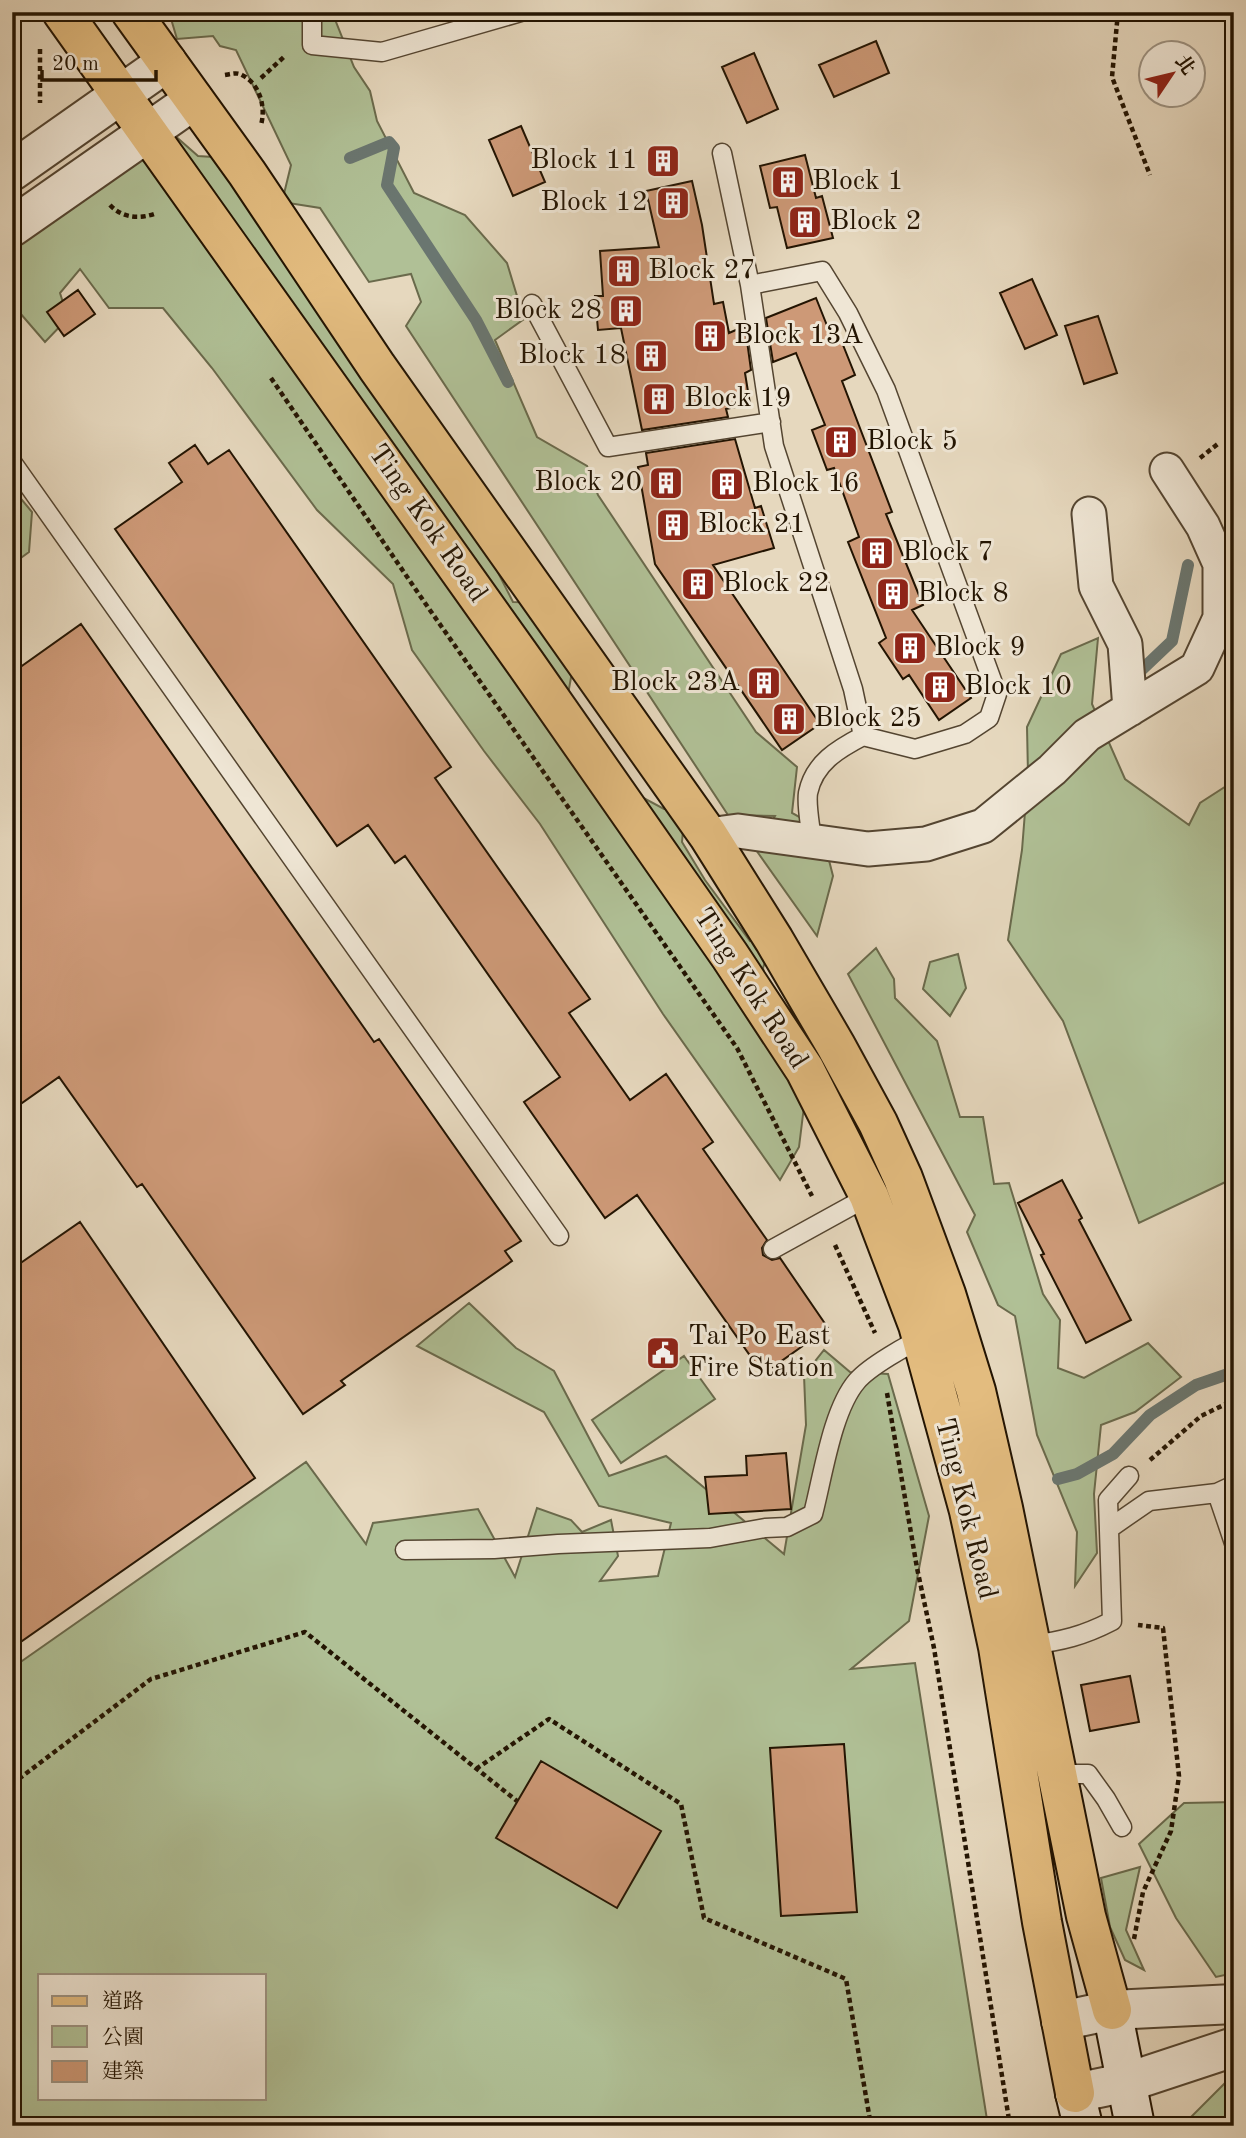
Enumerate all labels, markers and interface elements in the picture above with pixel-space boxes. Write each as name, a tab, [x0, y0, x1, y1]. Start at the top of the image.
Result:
scale bar	[42, 38, 156, 82]
north arrow	[1138, 38, 1208, 108]
text: 北	[1171, 51, 1199, 79]
text: 20 m	[52, 54, 99, 75]
building icon: Block 11	[644, 142, 682, 180]
place label: Block 11	[530, 147, 638, 175]
building icon: Block 1	[769, 163, 807, 201]
place label: Block 1	[812, 168, 904, 196]
building icon: Block 12	[654, 184, 692, 222]
place label: Block 12	[540, 189, 648, 217]
building icon: Block 2	[786, 203, 824, 241]
place label: Block 2	[830, 208, 922, 236]
building icon: Block 27	[605, 252, 643, 290]
place label: Block 27	[648, 257, 756, 285]
building icon: Block 28	[607, 292, 645, 330]
place label: Block 28	[494, 297, 602, 325]
building icon: Block 13A	[691, 317, 729, 355]
place label: Block 13A	[734, 322, 863, 350]
building icon: Block 18	[632, 337, 670, 375]
place label: Block 18	[518, 342, 626, 370]
building icon: Block 19	[640, 380, 678, 418]
place label: Block 19	[684, 385, 792, 413]
building icon: Block 5	[822, 423, 860, 461]
place label: Block 5	[866, 428, 958, 456]
street label: Ting Kok Road	[362, 440, 492, 608]
building icon: Block 20	[647, 464, 685, 502]
building icon: Block 16	[708, 465, 746, 503]
place label: Block 20	[534, 469, 642, 497]
place label: Block 16	[752, 470, 860, 498]
building icon: Block 21	[654, 506, 692, 544]
place label: Block 21	[698, 511, 806, 539]
building icon: Block 7	[858, 534, 896, 572]
place label: Block 7	[902, 539, 994, 567]
building icon: Block 22	[679, 565, 717, 603]
place label: Block 22	[722, 570, 830, 598]
building icon: Block 8	[874, 575, 912, 613]
place label: Block 8	[917, 580, 1009, 608]
building icon: Block 9	[891, 629, 929, 667]
place label: Block 9	[934, 634, 1026, 662]
building icon: Block 23A	[745, 664, 783, 702]
building icon: Block 10	[921, 668, 959, 706]
place label: Block 23A	[611, 669, 740, 697]
place label: Block 10	[964, 673, 1072, 701]
building icon: Block 25	[770, 700, 808, 738]
place label: Block 25	[814, 705, 922, 733]
street label: Ting Kok Road	[688, 904, 812, 1074]
place label: Tai Po East Fire Station	[688, 1323, 834, 1383]
public building icon: Tai Po East Fire Station	[644, 1334, 682, 1372]
street label: Ting Kok Road	[929, 1416, 1001, 1602]
legend	[38, 1974, 266, 2100]
text: 道路	[102, 1990, 144, 2013]
text: 公園	[102, 2025, 144, 2049]
text: 建築	[102, 2060, 144, 2083]

